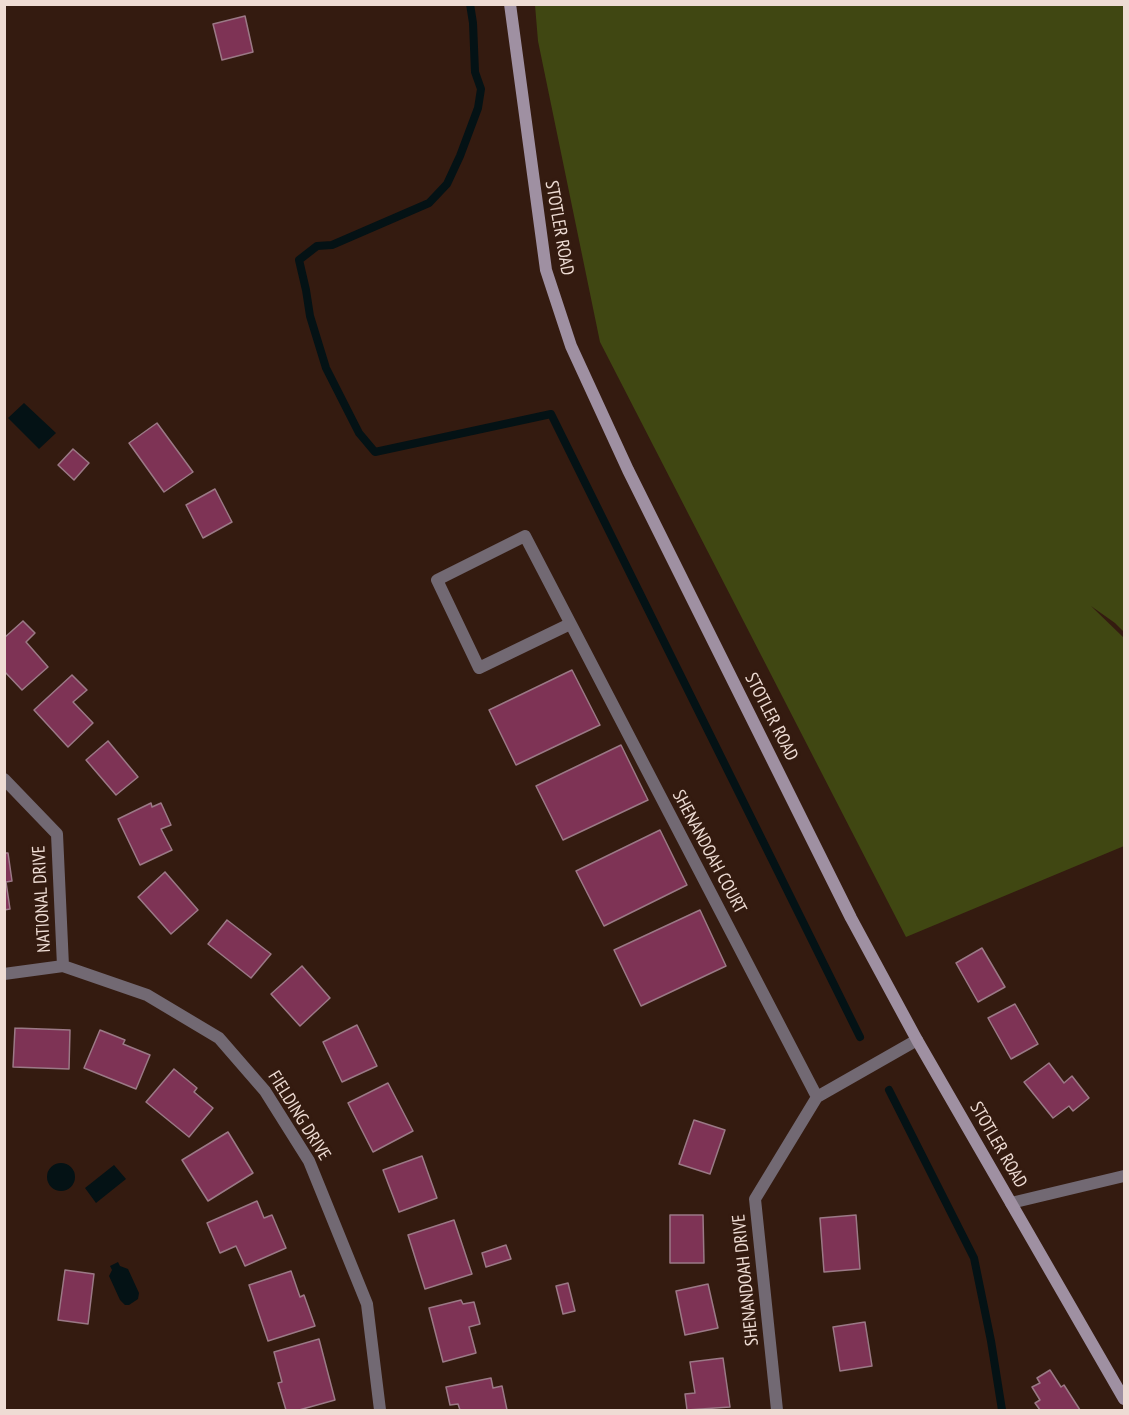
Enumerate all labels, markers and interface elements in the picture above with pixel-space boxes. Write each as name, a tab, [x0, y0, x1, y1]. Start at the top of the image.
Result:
street label: STOTLER ROAD	[540, 179, 578, 277]
street label: STOTLER ROAD	[740, 670, 802, 764]
street label: SHENANDOAH COURT	[667, 787, 751, 917]
street label: NATIONAL DRIVE	[28, 845, 56, 953]
street label: FIELDING DRIVE	[263, 1067, 335, 1165]
street label: STOTLER ROAD	[965, 1098, 1031, 1192]
street label: SHENANDOAH DRIVE	[728, 1213, 764, 1347]

